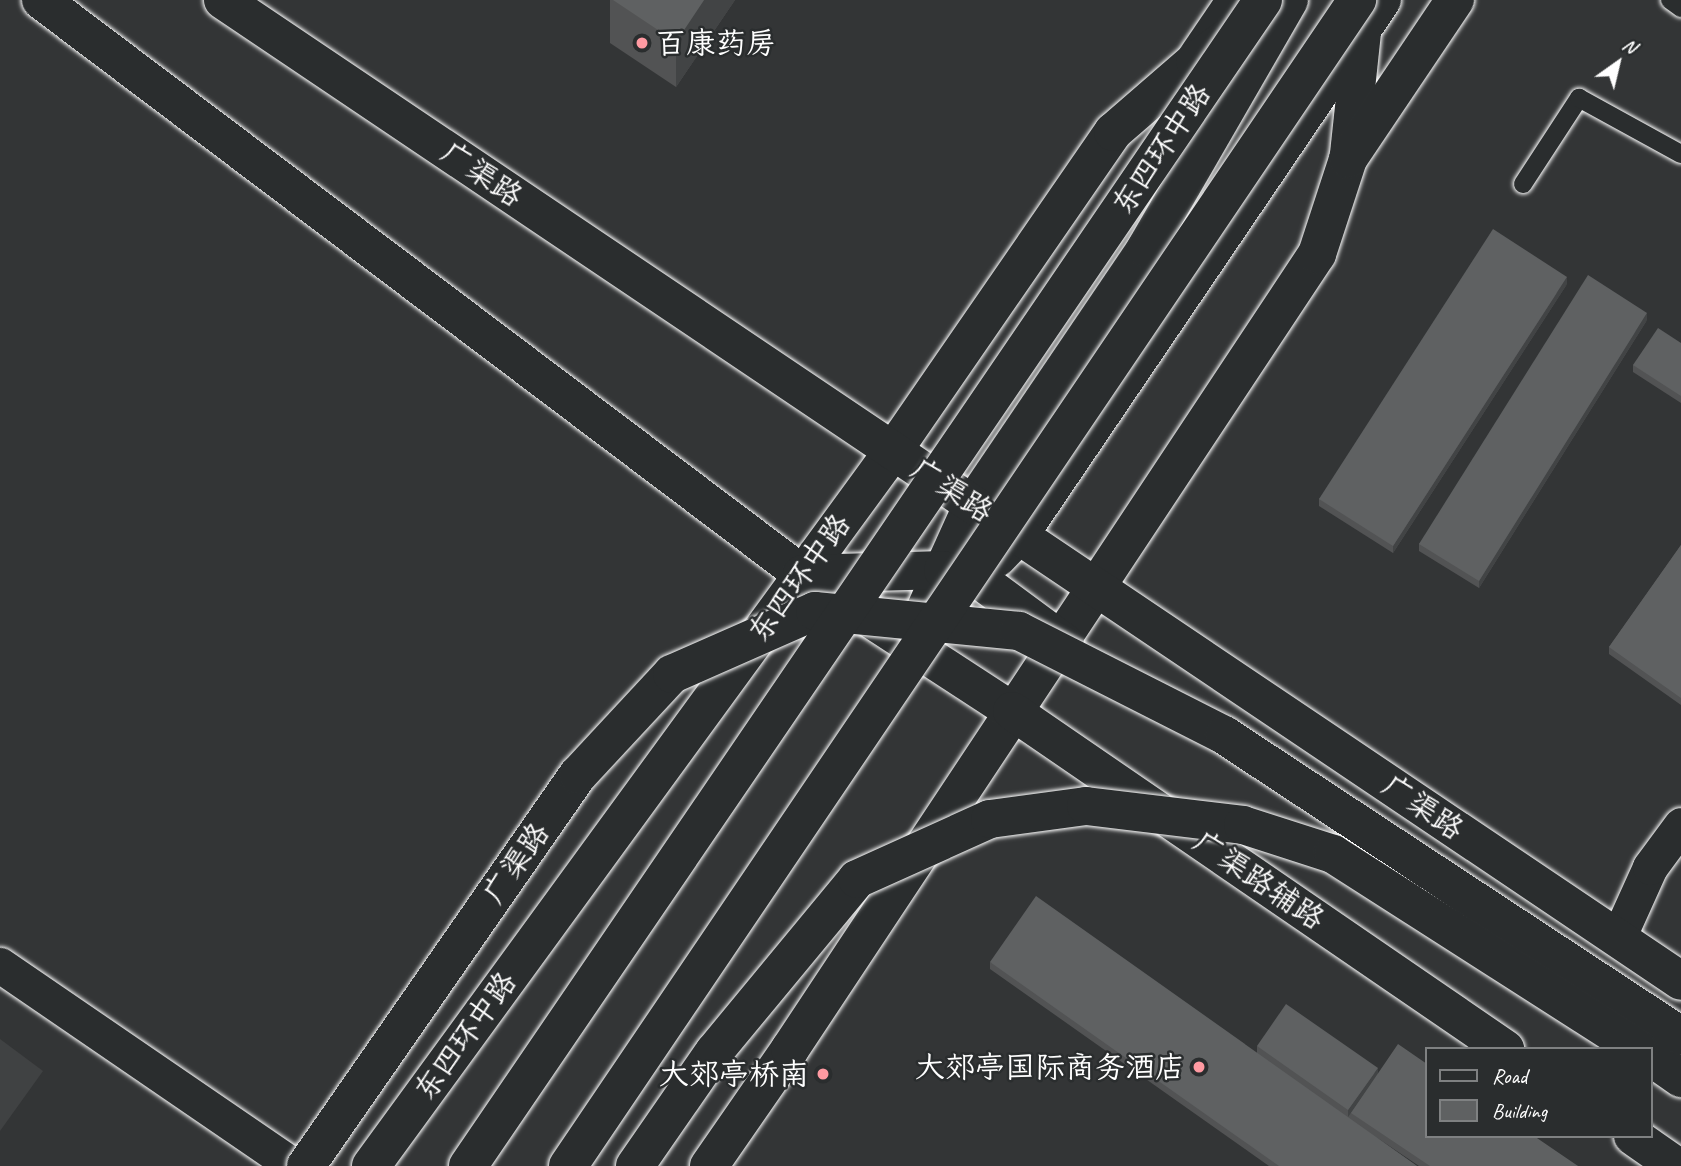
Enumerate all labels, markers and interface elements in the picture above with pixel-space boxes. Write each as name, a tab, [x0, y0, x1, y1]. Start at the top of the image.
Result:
place label: 百康药房	[656, 25, 776, 61]
north arrow	[1583, 28, 1653, 98]
text: N	[1618, 32, 1641, 59]
marker: 百康药房	[634, 35, 650, 51]
street label: 东四环中路	[1104, 77, 1218, 221]
street label: 广渠路	[435, 134, 529, 214]
street label: 广渠路	[904, 450, 1000, 530]
street label: 东四环中路	[740, 507, 858, 649]
street label: 广渠路	[1376, 767, 1470, 847]
street label: 广渠路	[475, 816, 557, 910]
street label: 广渠路辅路	[1187, 823, 1331, 937]
street label: 东四环中路	[406, 965, 524, 1107]
legend	[1426, 1047, 1653, 1138]
place label: 大郊亭国际商务酒店	[915, 1049, 1185, 1085]
place label: 大郊亭桥南	[659, 1056, 809, 1092]
marker: 大郊亭国际商务酒店	[1191, 1059, 1207, 1075]
text: Road	[1492, 1063, 1527, 1089]
marker: 大郊亭桥南	[815, 1066, 831, 1082]
text: Building	[1492, 1098, 1547, 1124]

